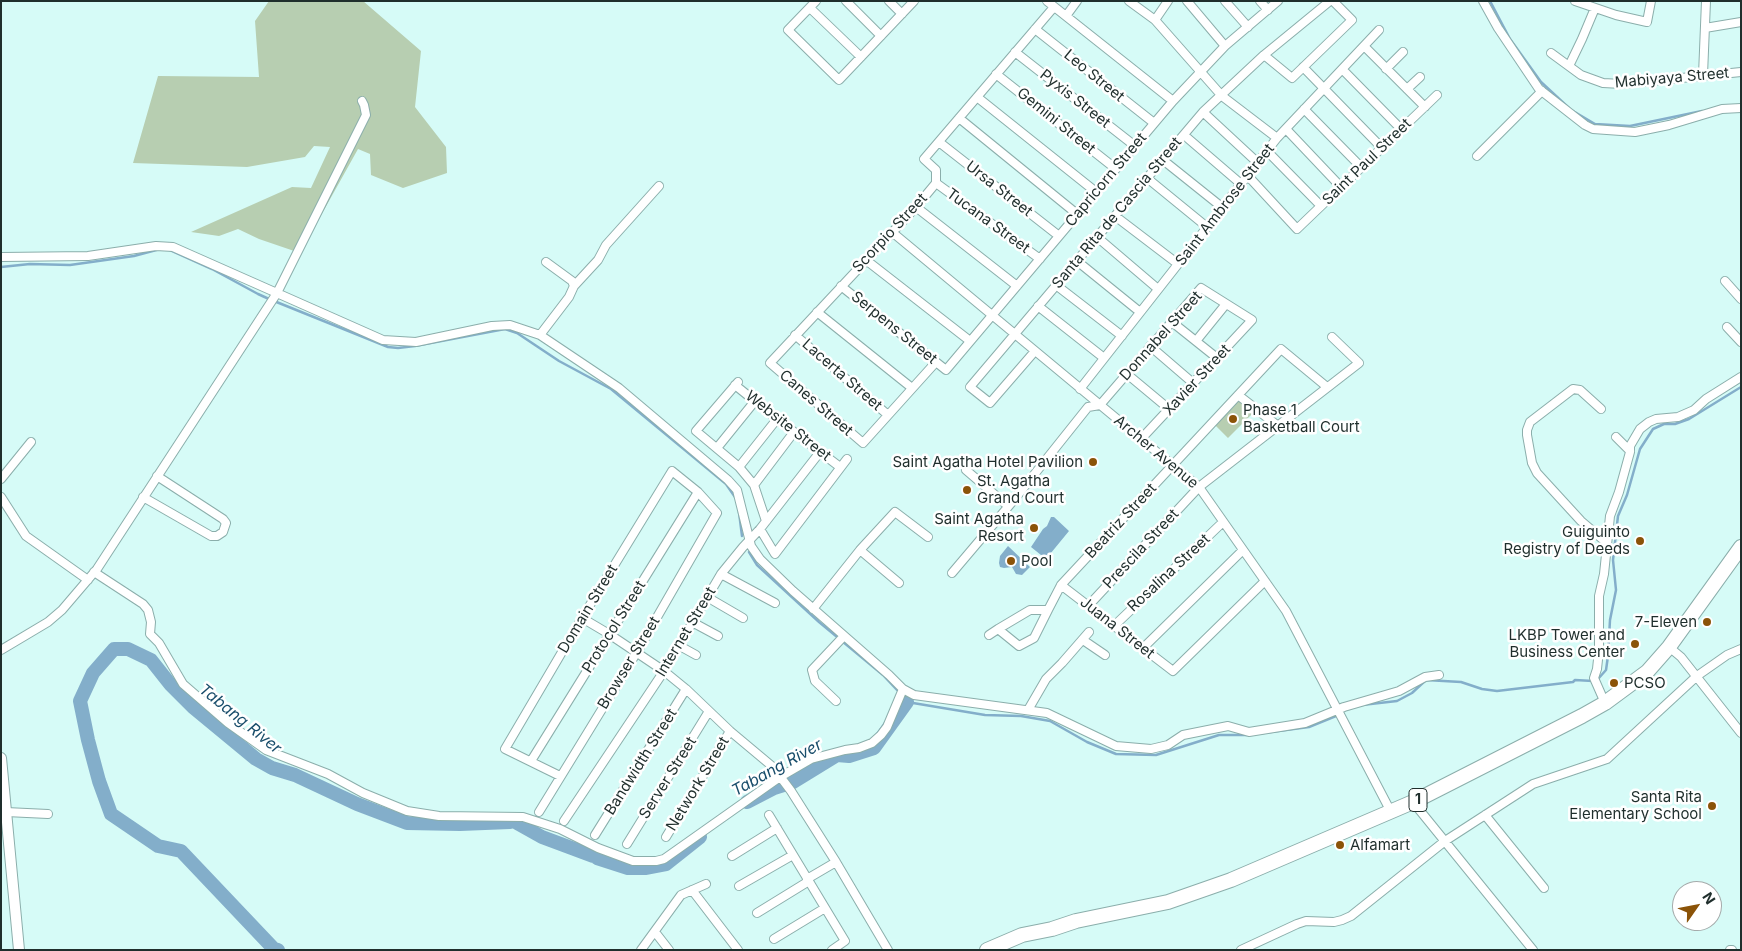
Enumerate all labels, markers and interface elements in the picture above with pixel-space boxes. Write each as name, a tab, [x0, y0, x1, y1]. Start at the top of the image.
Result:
street label: Leo Street	[1060, 46, 1128, 106]
street label: Mabiyaya Street	[1614, 64, 1730, 92]
street label: Pyxis Street	[1036, 66, 1114, 132]
street label: Gemini Street	[1013, 84, 1099, 158]
street label: Saint Paul Street	[1319, 115, 1415, 209]
street label: Capricorn Street	[1062, 129, 1150, 231]
street label: Santa Rita de Cascia Street	[1048, 134, 1186, 292]
street label: Saint Ambrose Street	[1172, 140, 1278, 270]
street label: Ursa Street	[962, 157, 1036, 221]
street label: Tucana Street	[943, 185, 1033, 257]
street label: Scorpio Street	[849, 190, 931, 276]
street label: Serpens Street	[847, 288, 941, 368]
street label: Donnabel Street	[1116, 288, 1206, 384]
street label: Lacerta Street	[798, 335, 886, 415]
street label: Xavier Street	[1160, 341, 1234, 419]
street label: Canes Street	[776, 366, 856, 440]
street label: Website Street	[742, 387, 834, 465]
place label: Phase 1 Basketball Court	[1243, 401, 1360, 436]
street label: Archer Avenue	[1110, 412, 1202, 492]
marker: Phase 1 Basketball Court	[1227, 413, 1239, 425]
place label: Saint Agatha Hotel Pavilion	[892, 453, 1083, 471]
marker: Saint Agatha Hotel Pavilion	[1087, 456, 1099, 468]
place label: St. Agatha Grand Court	[977, 472, 1064, 507]
street label: Beatriz Street	[1082, 480, 1160, 562]
marker: St. Agatha Grand Court	[961, 484, 973, 496]
street label: Prescila Street	[1099, 505, 1183, 593]
place label: Saint Agatha Resort	[934, 510, 1024, 545]
marker: Saint Agatha Resort	[1028, 522, 1040, 534]
place label: Guiguinto Registry of Deeds	[1503, 523, 1630, 558]
street label: Rosalina Street	[1124, 530, 1214, 616]
marker: Guiguinto Registry of Deeds	[1634, 535, 1646, 547]
place label: Pool	[1021, 552, 1052, 570]
marker: Pool	[1005, 555, 1017, 567]
street label: Domain Street	[554, 561, 622, 657]
street label: Protocol Street	[578, 578, 650, 676]
street label: Internet Street	[652, 584, 720, 680]
street label: Juana Street	[1076, 593, 1158, 663]
street label: Browser Street	[594, 613, 664, 713]
place label: 7-Eleven	[1635, 613, 1697, 631]
marker: 7-Eleven	[1701, 616, 1713, 628]
place label: LKBP Tower and Business Center	[1509, 626, 1625, 661]
marker: LKBP Tower and Business Center	[1629, 638, 1641, 650]
place label: PCSO	[1624, 674, 1666, 692]
marker: PCSO	[1608, 677, 1620, 689]
water label: Tabang River	[195, 680, 285, 758]
street label: Bandwidth Street	[601, 706, 681, 818]
street label: Server Street	[636, 734, 700, 822]
street label: Network Street	[663, 734, 733, 834]
water label: Tabang River	[728, 735, 826, 801]
road number: 1	[1409, 788, 1427, 812]
place label: Santa Rita Elementary School	[1569, 788, 1702, 823]
marker: Santa Rita Elementary School	[1706, 800, 1718, 812]
place label: Alfamart	[1350, 836, 1410, 854]
marker: Alfamart	[1334, 839, 1346, 851]
north arrow	[1672, 881, 1722, 931]
text: N	[1699, 889, 1719, 907]

